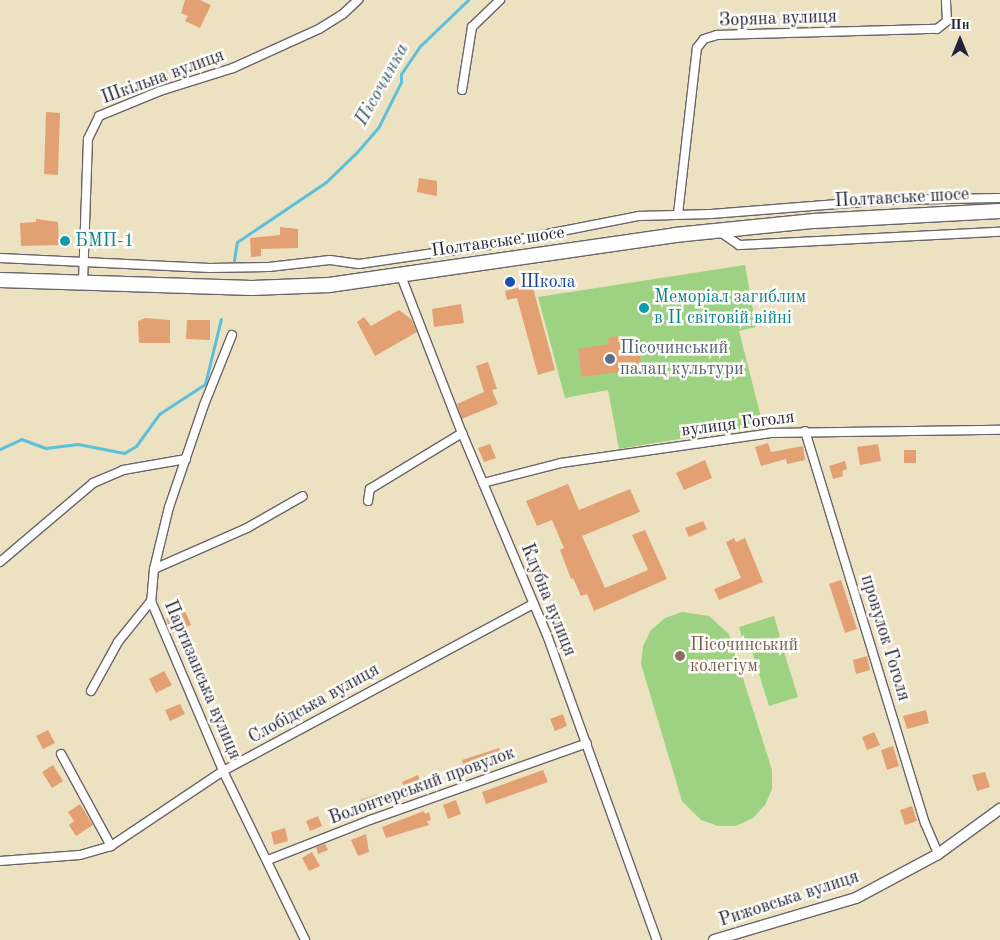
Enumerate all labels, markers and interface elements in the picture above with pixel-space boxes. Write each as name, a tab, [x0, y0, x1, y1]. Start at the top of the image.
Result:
street label: Зоряна вулиця	[719, 6, 837, 32]
north arrow	[935, 15, 985, 65]
text: Пн	[950, 18, 970, 32]
water label: Пісочинка	[351, 40, 415, 130]
street label: Шкільна вулиця	[99, 45, 227, 109]
street label: Полтавське шосе	[834, 184, 970, 212]
street label: Полтавське шосе	[430, 222, 566, 262]
place label: БМП-1	[75, 230, 134, 252]
marker: БМП-1	[59, 235, 71, 247]
place label: Школа	[520, 271, 576, 293]
marker: Школа	[504, 276, 516, 288]
place label: Меморіал загиблим в II світовій війні	[654, 287, 806, 330]
marker: Меморіал загиблим в II світовій війні	[638, 302, 650, 314]
place label: Пісочинський палац культури	[620, 338, 744, 380]
marker: Пісочинський палац культури	[604, 353, 616, 365]
street label: вулиця Гоголя	[680, 406, 796, 442]
street label: Клубна вулиця	[516, 541, 580, 659]
street label: провулок Гоголя	[856, 572, 914, 704]
street label: Партизанська вулиця	[159, 597, 245, 763]
place label: Пісочинський колегіум	[690, 635, 798, 678]
marker: Пісочинський колегіум	[674, 650, 686, 662]
street label: Слобідська вулиця	[245, 659, 383, 749]
street label: Волонтерський провулок	[326, 742, 518, 830]
street label: Рижовська вулиця	[716, 866, 862, 932]

